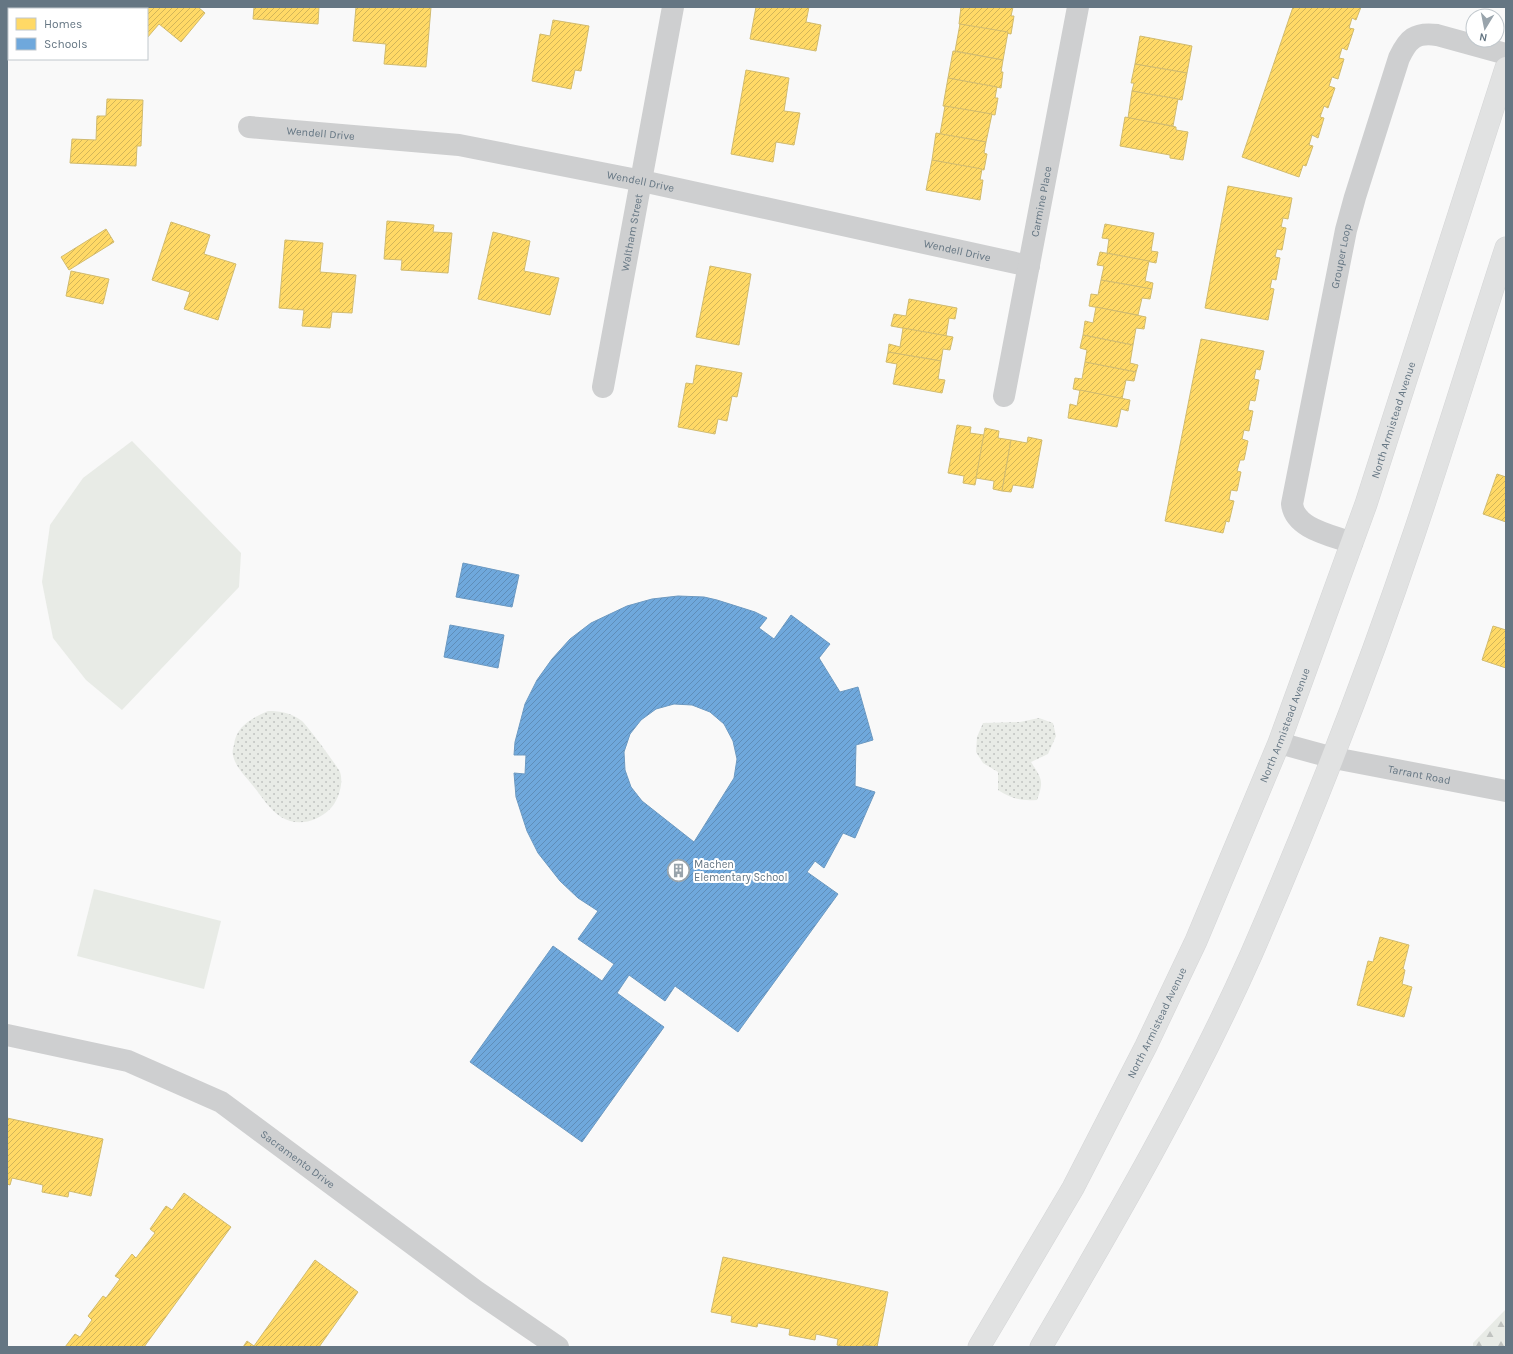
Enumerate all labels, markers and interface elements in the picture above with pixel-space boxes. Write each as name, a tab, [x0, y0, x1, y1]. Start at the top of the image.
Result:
legend	[8, 8, 148, 60]
north arrow	[1465, 8, 1505, 48]
text: Homes	[44, 17, 82, 31]
text: N	[1478, 30, 1488, 44]
text: Schools	[44, 37, 87, 51]
street label: Wendell Drive	[286, 124, 356, 143]
street label: Carmine Place	[1028, 165, 1055, 238]
street label: Wendell Drive	[606, 168, 676, 195]
street label: Waltham Street	[618, 193, 645, 273]
street label: Grouper Loop	[1329, 222, 1354, 290]
street label: Wendell Drive	[922, 237, 992, 264]
street label: North Armistead Avenue	[1369, 360, 1418, 480]
street label: North Armistead Avenue	[1257, 666, 1313, 785]
street label: Tarrant Road	[1387, 763, 1452, 787]
building icon: Machen Elementary School	[666, 857, 692, 883]
place label: Machen Elementary School	[694, 858, 787, 884]
street label: North Armistead Avenue	[1125, 965, 1190, 1081]
street label: Sacramento Drive	[258, 1127, 338, 1191]

